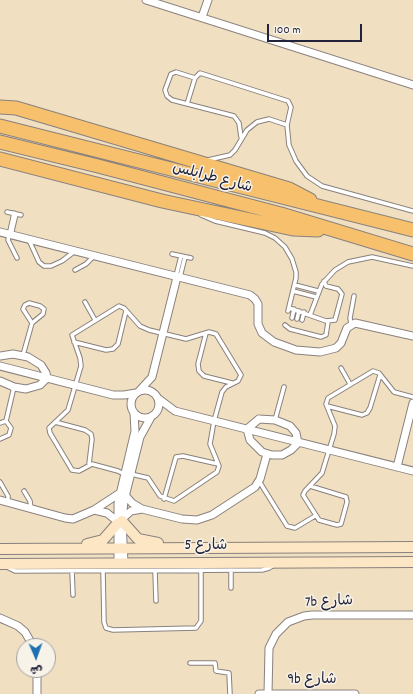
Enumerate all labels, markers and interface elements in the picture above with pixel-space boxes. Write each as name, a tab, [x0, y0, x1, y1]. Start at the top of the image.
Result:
scale bar	[269, 16, 364, 42]
text: 100 m	[274, 22, 301, 39]
street label: شارع طرابلس	[170, 160, 254, 198]
street label: شارع 5	[185, 538, 227, 556]
street label: 7b شارع	[305, 593, 353, 613]
north arrow	[16, 638, 56, 678]
text: ش	[30, 661, 43, 677]
street label: 9b شارع	[287, 672, 337, 690]

